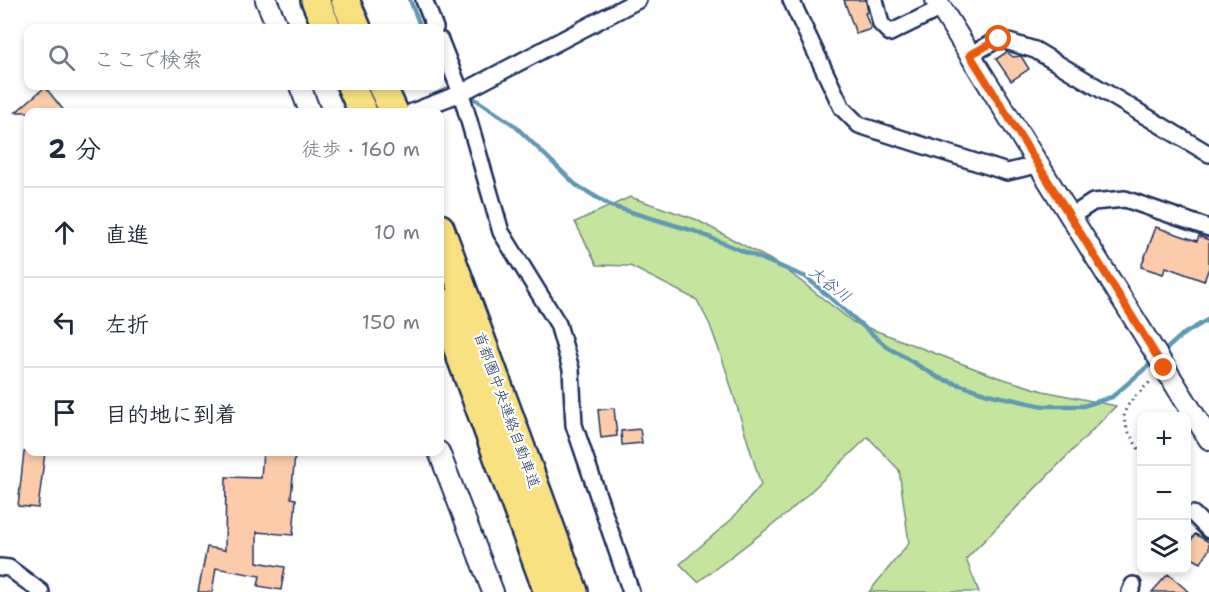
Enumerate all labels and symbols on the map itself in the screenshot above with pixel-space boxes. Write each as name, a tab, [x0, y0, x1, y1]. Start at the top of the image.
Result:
route start	[985, 25, 1011, 51]
water label: 大谷川	[805, 261, 855, 307]
street label: 首都圏中央連絡自動車道	[469, 329, 545, 491]
route end	[1150, 354, 1176, 380]

